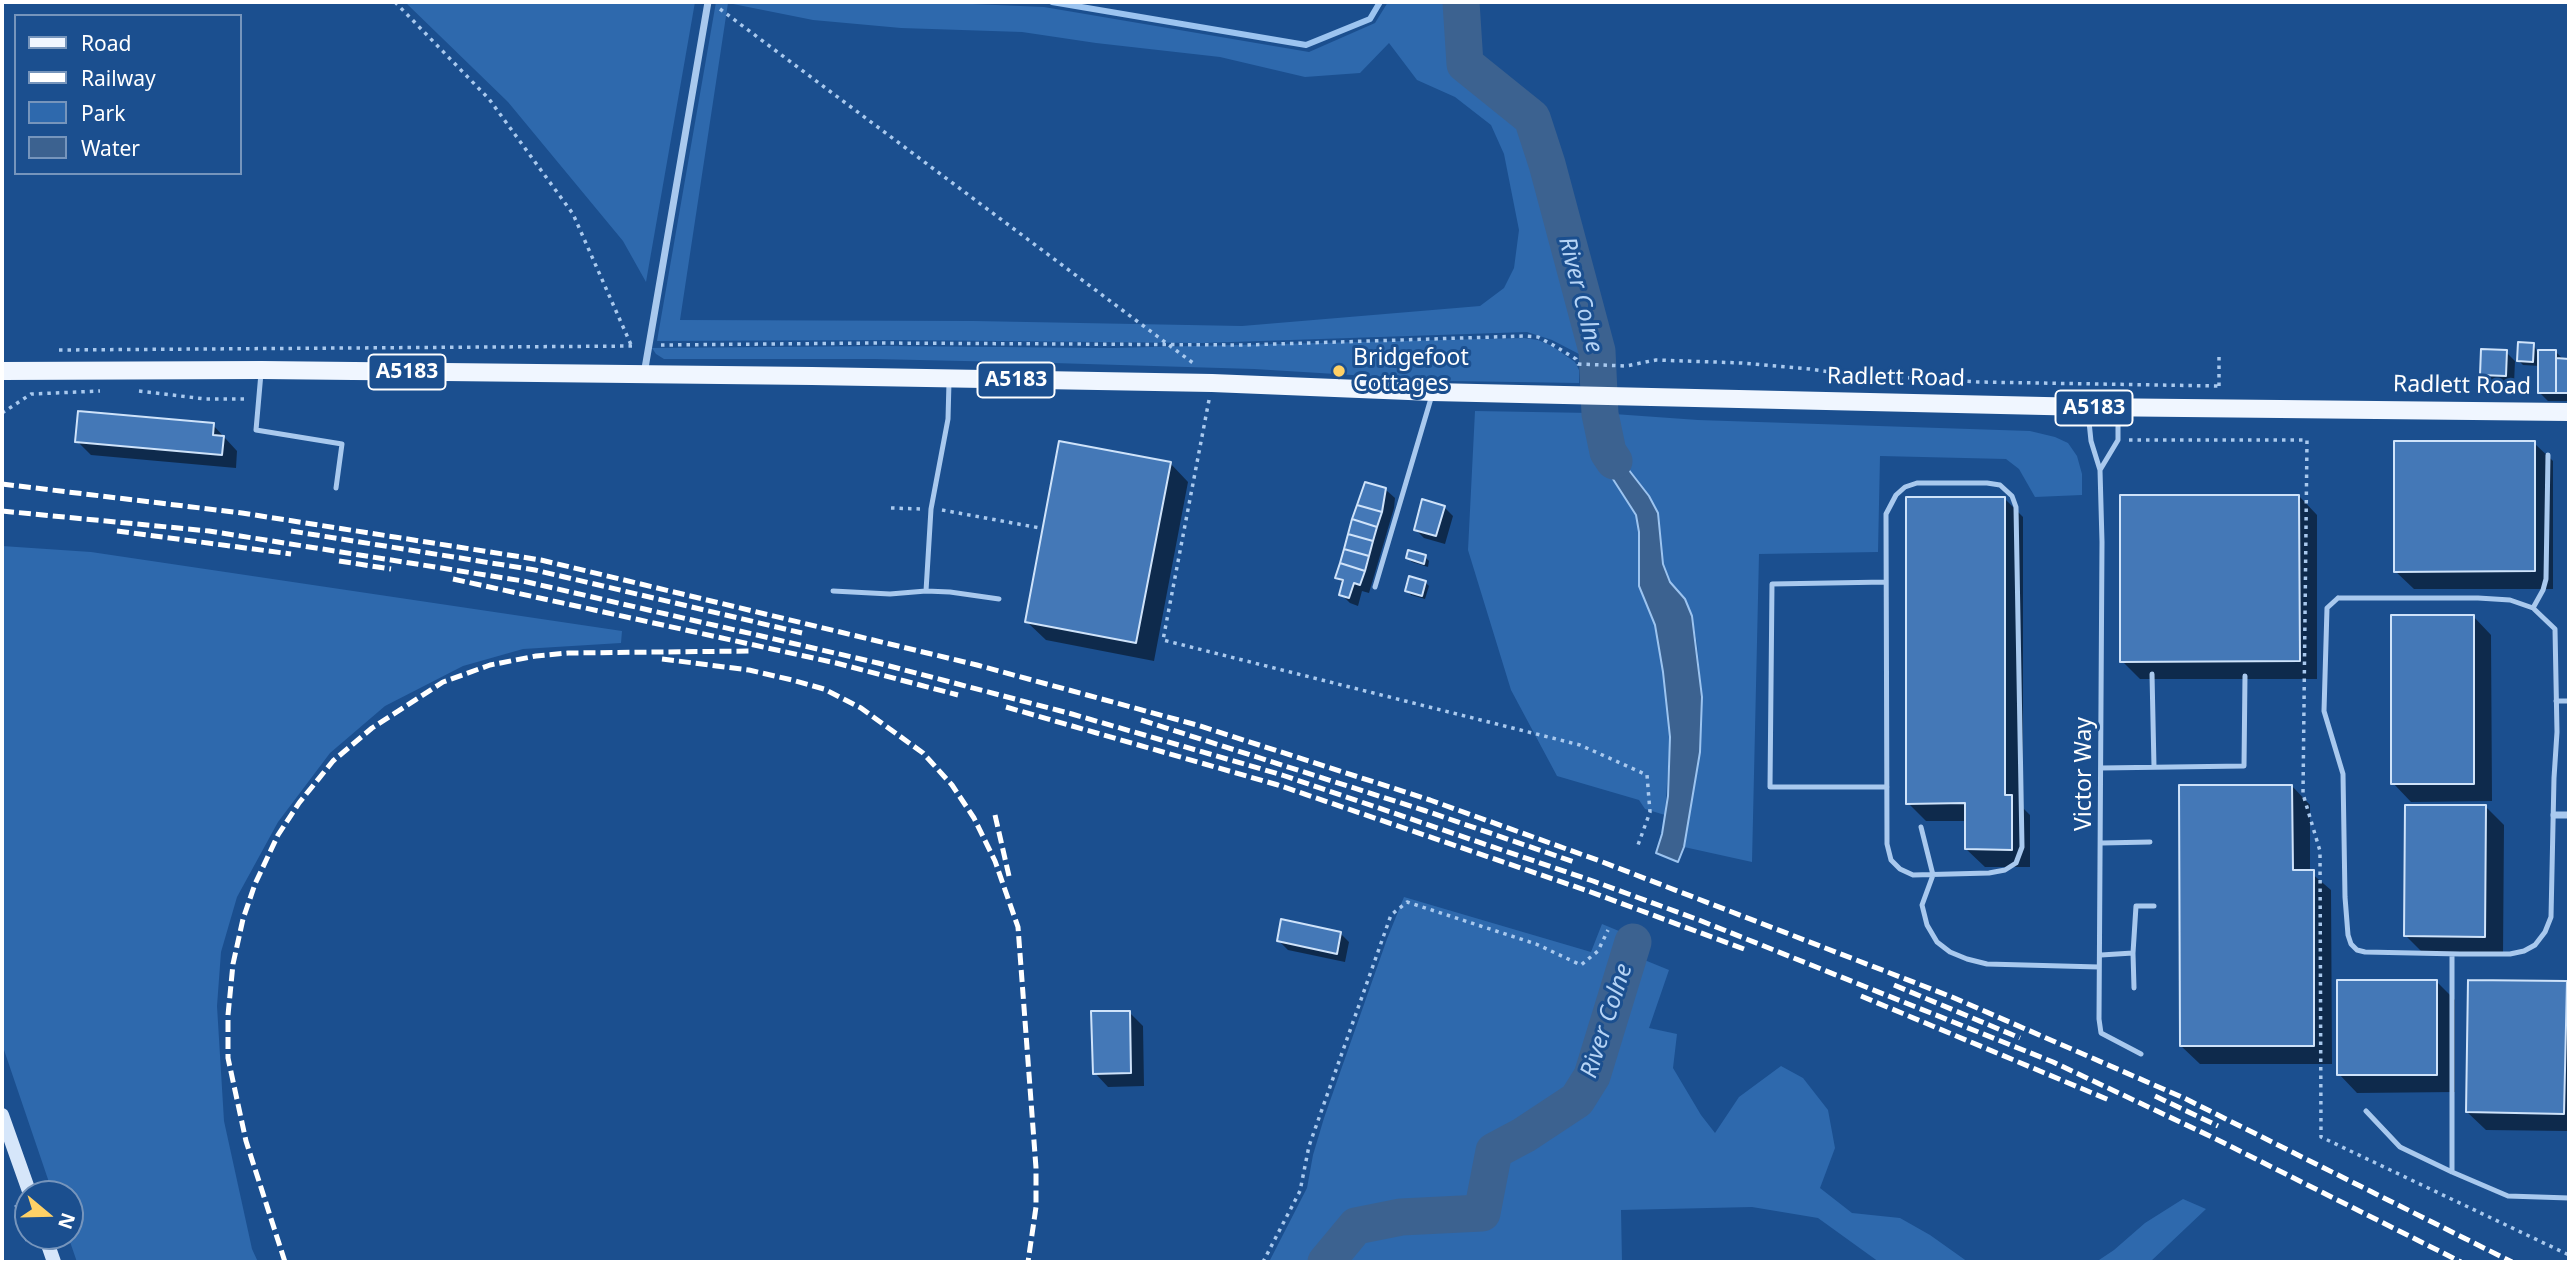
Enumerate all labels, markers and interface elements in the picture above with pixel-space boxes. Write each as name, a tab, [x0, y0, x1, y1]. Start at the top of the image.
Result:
legend	[14, 14, 242, 175]
text: Road	[81, 29, 131, 57]
text: Railway	[81, 64, 156, 92]
text: Park	[81, 99, 125, 127]
text: Water	[81, 134, 140, 162]
water label: River Colne	[1552, 234, 1608, 356]
place label: Bridgefoot Cottages	[1353, 344, 1469, 398]
road number: A5183	[368, 354, 446, 390]
road number: A5183	[978, 362, 1054, 398]
marker: Bridgefoot Cottages	[1331, 363, 1347, 379]
street label: Radlett Road	[1827, 363, 1965, 393]
street label: Radlett Road	[2393, 371, 2531, 401]
road number: A5183	[2056, 390, 2132, 426]
street label: Victor Way	[2070, 717, 2098, 831]
water label: River Colne	[1575, 960, 1639, 1082]
north arrow	[14, 1180, 84, 1250]
text: N	[52, 1210, 82, 1233]

